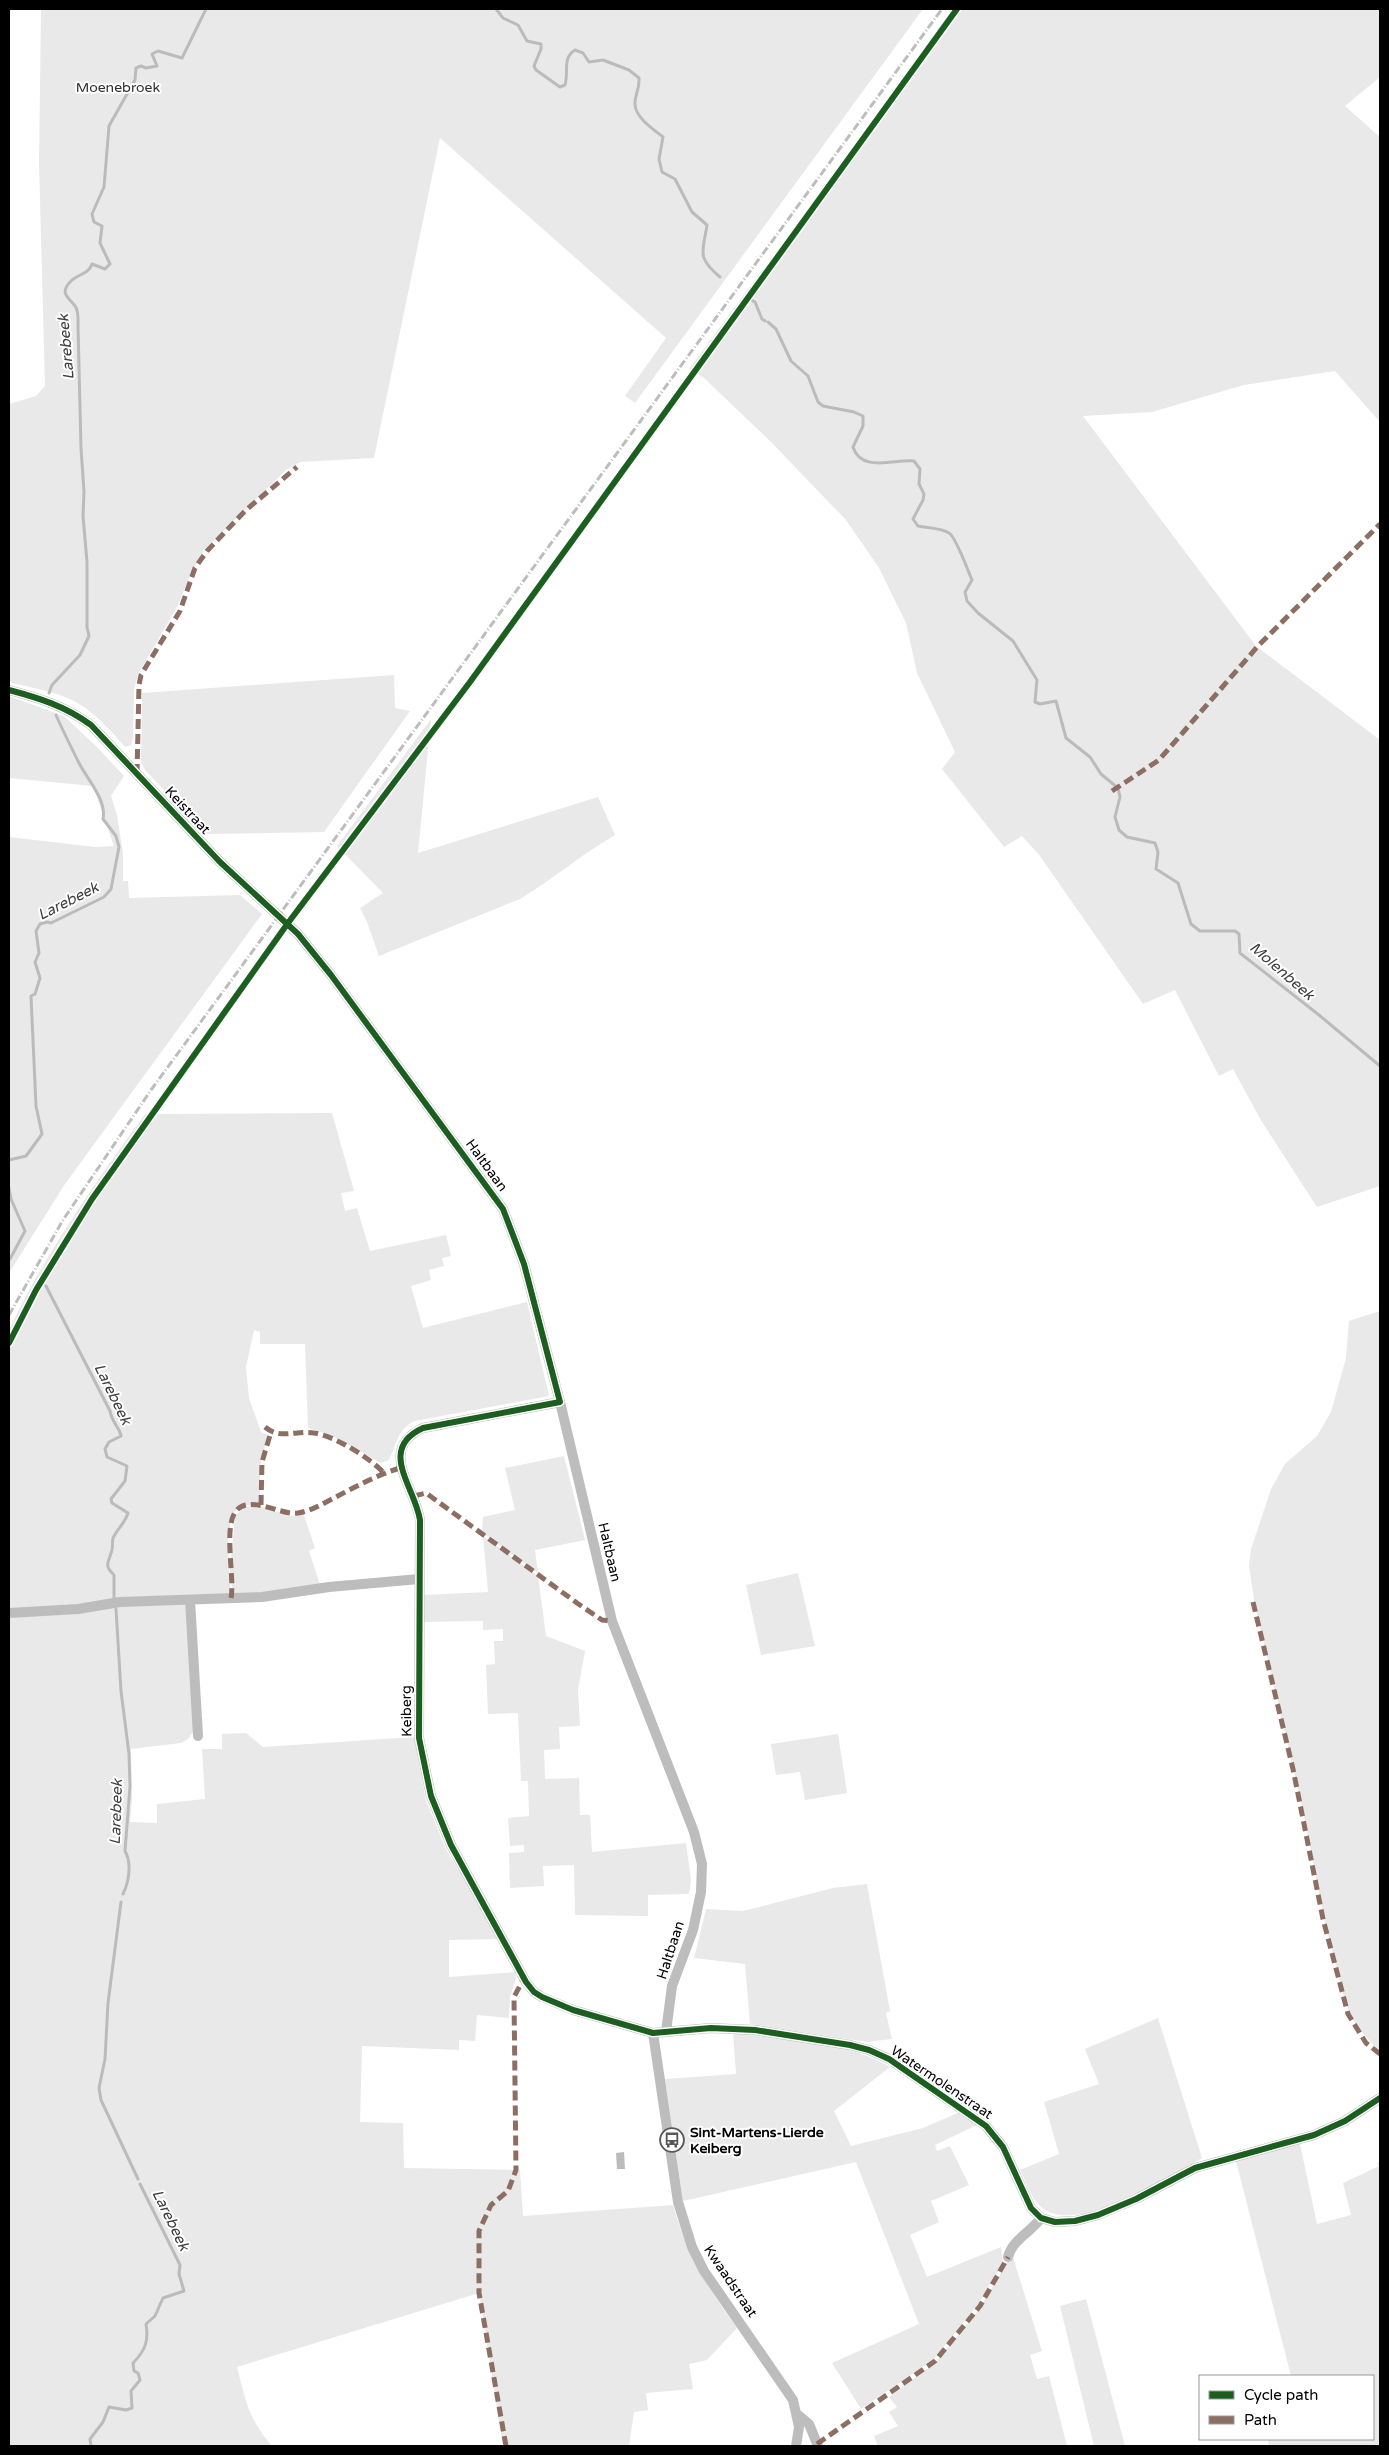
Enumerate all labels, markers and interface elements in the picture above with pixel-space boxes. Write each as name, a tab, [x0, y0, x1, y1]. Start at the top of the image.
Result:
park label: Moenebroek	[76, 79, 160, 96]
water label: Larebeek	[54, 312, 78, 381]
street label: Keistraat	[161, 783, 214, 838]
water label: Larebeek	[35, 877, 103, 924]
water label: Molenbeek	[1246, 938, 1319, 1005]
street label: Haltbaan	[462, 1136, 511, 1195]
water label: Larebeek	[91, 1361, 136, 1429]
street label: Haltbaan	[594, 1521, 625, 1583]
street label: Keiberg	[398, 1685, 415, 1737]
water label: Larebeek	[106, 1777, 126, 1845]
street label: Haltbaan	[653, 1919, 688, 1981]
street label: Watermolenstraat	[887, 2042, 997, 2123]
place label: Sint-Martens-Lierde Keiberg	[690, 2124, 824, 2157]
bus stop icon: Sint-Martens-Lierde Keiberg	[659, 2127, 685, 2153]
water label: Larebeek	[149, 2187, 194, 2255]
street label: Kwaadstraat	[700, 2242, 761, 2321]
legend	[1199, 2375, 1374, 2440]
text: Cycle path	[1244, 2386, 1318, 2404]
text: Path	[1244, 2411, 1277, 2429]

